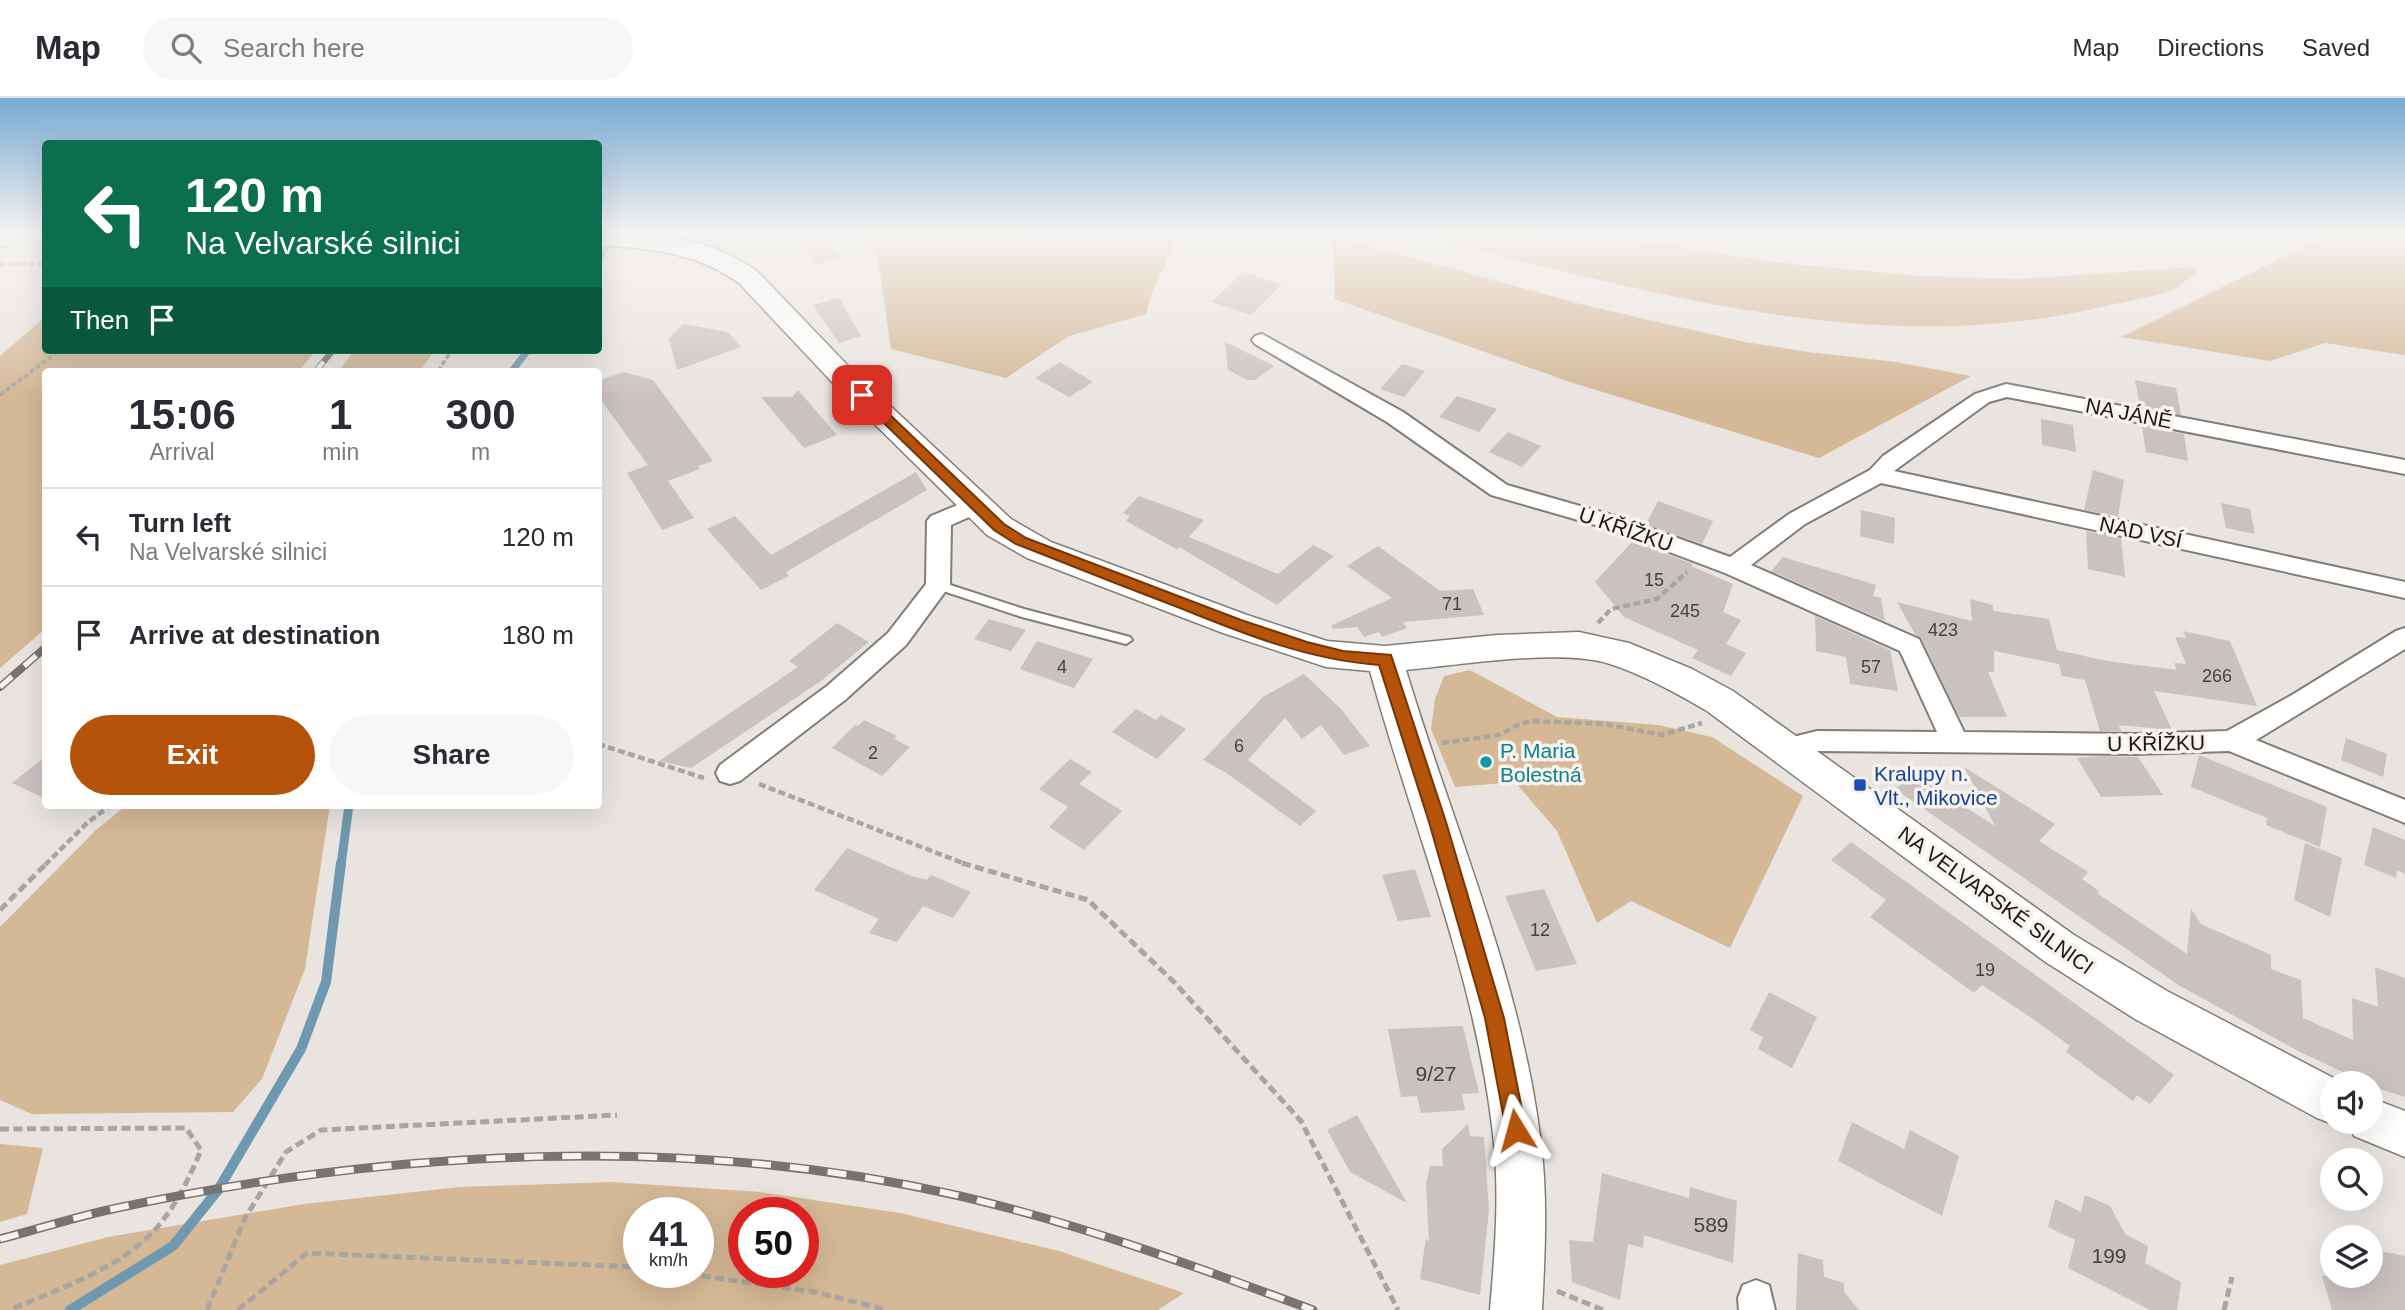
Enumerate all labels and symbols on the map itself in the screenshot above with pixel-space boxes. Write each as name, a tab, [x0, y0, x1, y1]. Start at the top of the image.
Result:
pin	[832, 365, 892, 425]
street label: NA JÁNĚ	[2084, 393, 2174, 433]
street label: U KŘÍŽKU	[1576, 502, 1676, 556]
street label: NAD VSÍ	[2098, 512, 2185, 552]
house number: 15	[1644, 570, 1664, 590]
house number: 71	[1442, 594, 1462, 614]
house number: 245	[1670, 601, 1700, 621]
house number: 423	[1928, 620, 1958, 640]
house number: 4	[1057, 657, 1067, 677]
house number: 57	[1861, 657, 1881, 677]
house number: 266	[2202, 666, 2232, 686]
street label: U KŘÍŽKU	[2107, 731, 2205, 755]
house number: 6	[1234, 736, 1244, 756]
place label: P. Maria Bolestná	[1500, 739, 1582, 786]
house number: 2	[868, 743, 878, 763]
marker: P. Maria Bolestná	[1478, 754, 1494, 770]
place label: Kralupy n. Vlt., Mikovice	[1874, 762, 1998, 809]
marker: Kralupy n. Vlt., Mikovice	[1852, 777, 1868, 793]
street label: NA VELVARSKÉ SILNICI	[1894, 822, 2098, 978]
house number: 12	[1530, 920, 1550, 940]
house number: 19	[1975, 960, 1995, 980]
house number: 9/27	[1416, 1062, 1456, 1085]
position arrow	[1479, 1093, 1553, 1167]
speed limit sign: 50	[728, 1197, 819, 1288]
house number: 589	[1693, 1213, 1729, 1236]
house number: 199	[2091, 1244, 2127, 1267]

